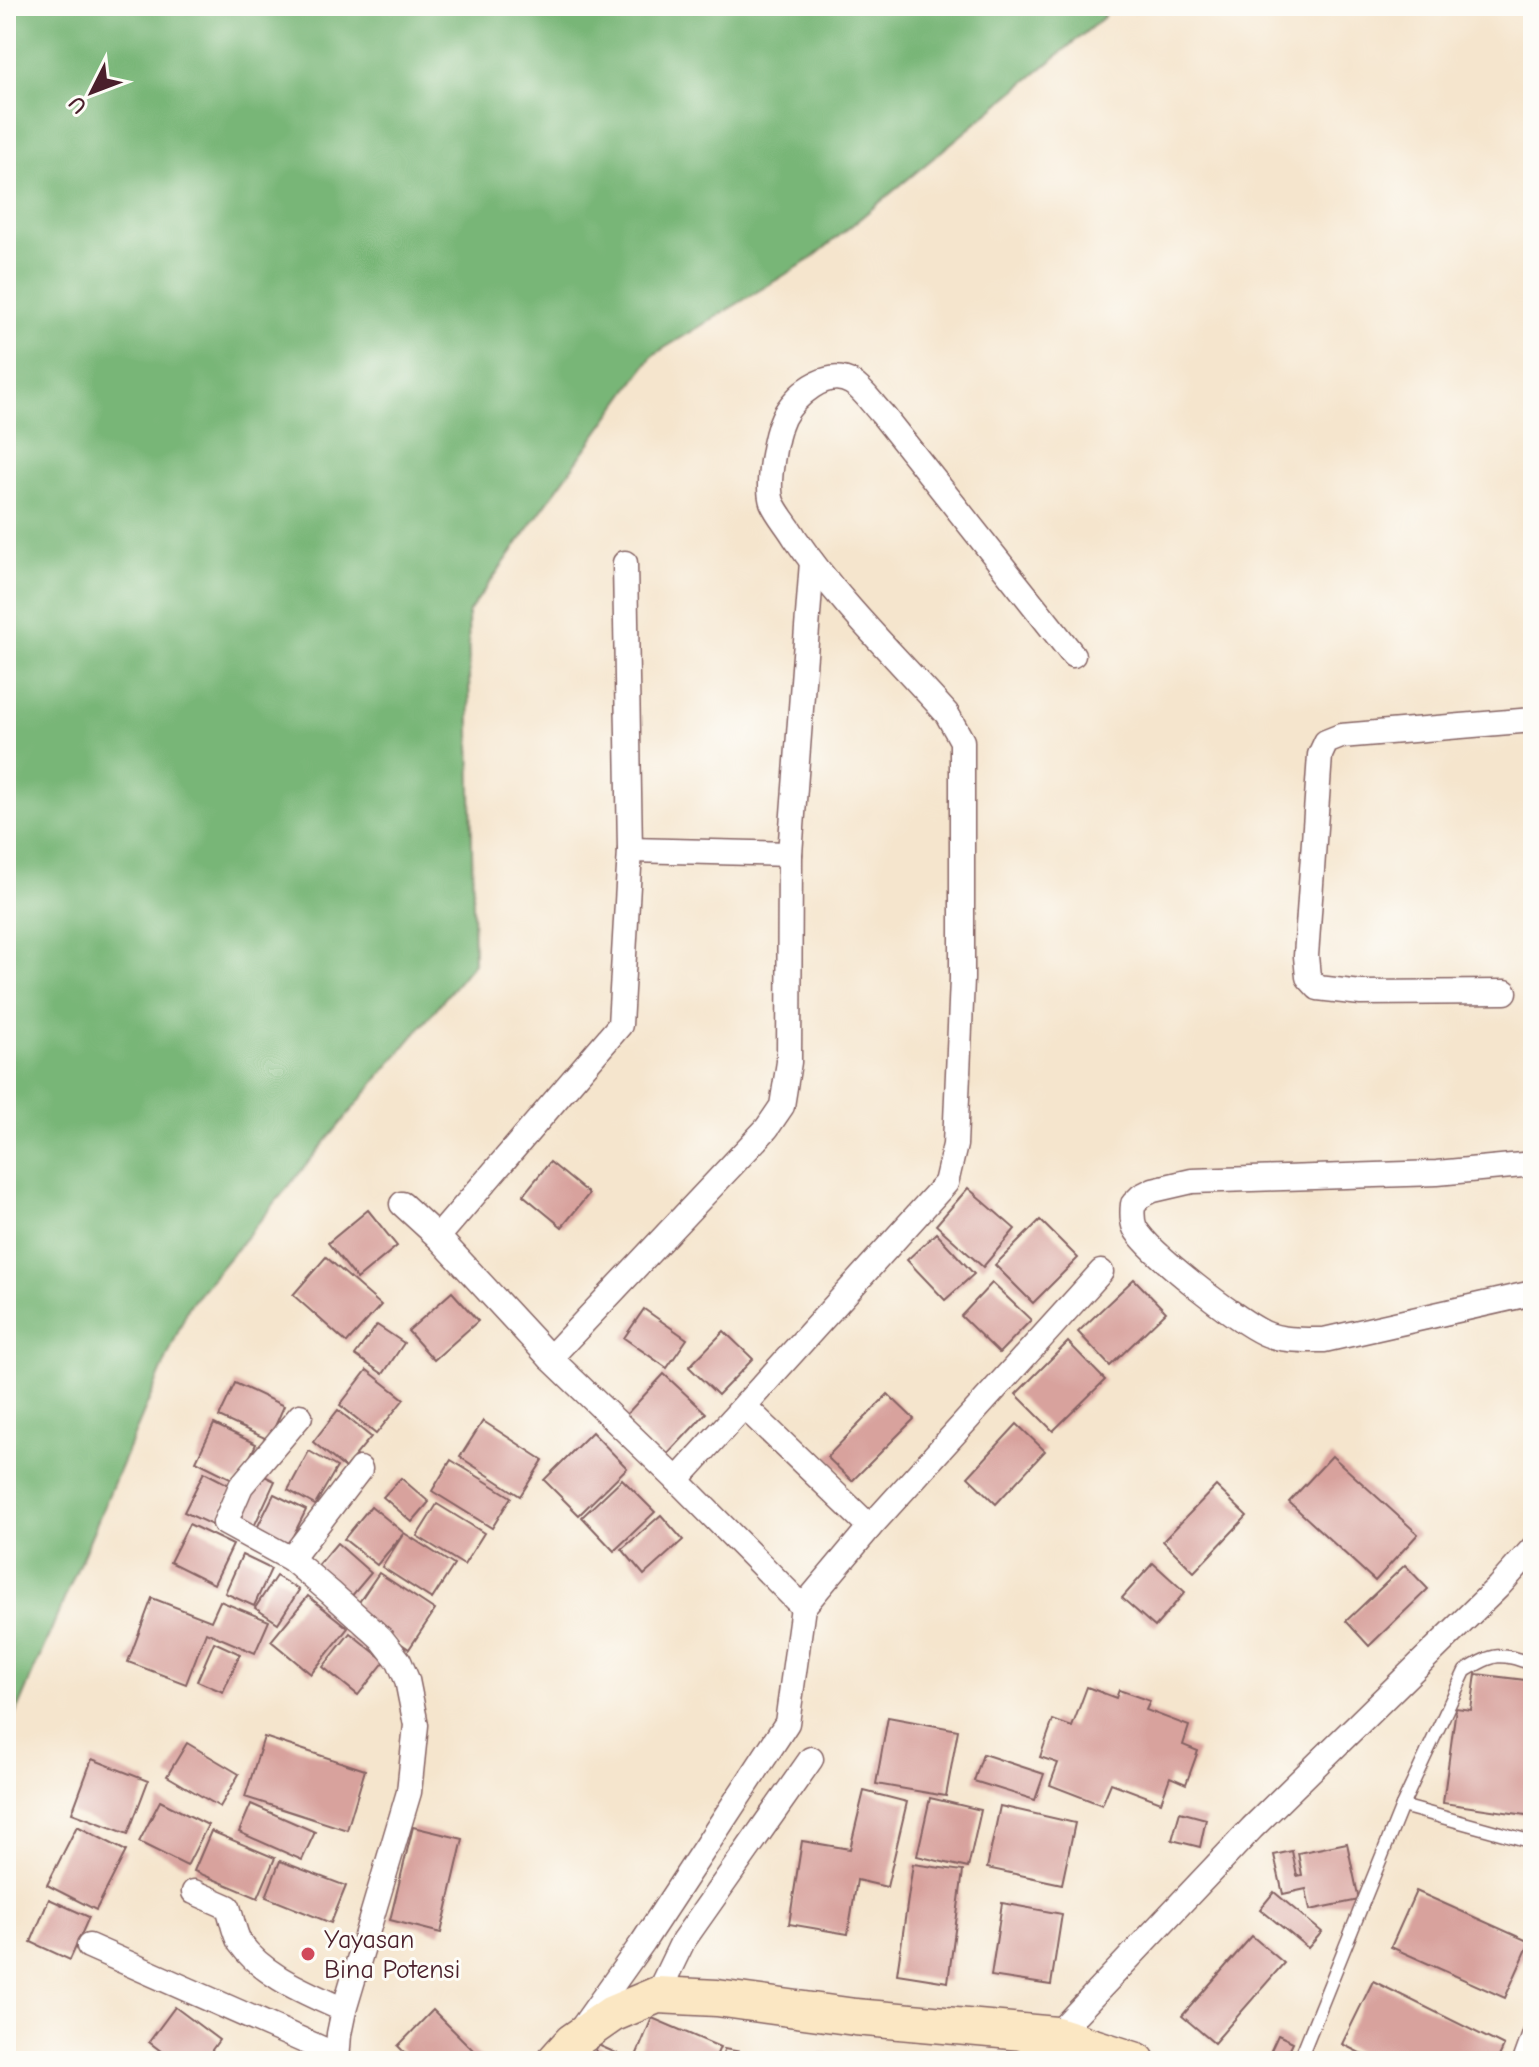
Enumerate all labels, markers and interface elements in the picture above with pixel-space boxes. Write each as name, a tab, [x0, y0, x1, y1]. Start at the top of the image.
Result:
north arrow	[52, 52, 132, 132]
text: U	[63, 91, 92, 119]
place label: Yayasan Bina Potensi	[324, 1925, 460, 1985]
marker: Yayasan Bina Potensi	[299, 1945, 317, 1963]

